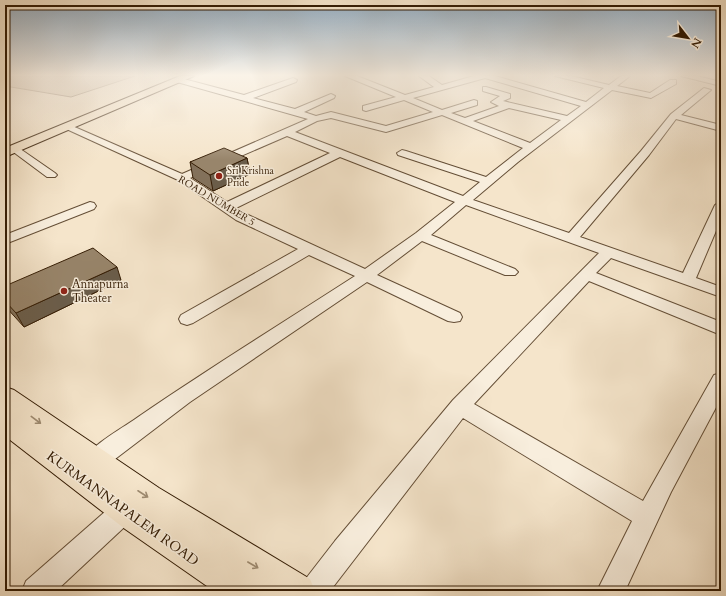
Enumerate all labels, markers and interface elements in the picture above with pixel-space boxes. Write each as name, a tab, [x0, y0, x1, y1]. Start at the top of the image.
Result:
north arrow	[668, 18, 708, 58]
text: N	[687, 35, 705, 51]
place label: Sri Krishna Pride	[227, 164, 275, 190]
marker: Sri Krishna Pride	[214, 171, 224, 181]
street label: ROAD NUMBER 5	[175, 172, 258, 229]
place label: Annapurna Theater	[72, 276, 130, 306]
marker: Annapurna Theater	[59, 286, 69, 296]
one-way arrow	[31, 416, 42, 425]
street label: KURMANNAPALEM ROAD	[43, 447, 203, 570]
one-way arrow	[137, 490, 148, 498]
one-way arrow	[247, 561, 259, 569]

